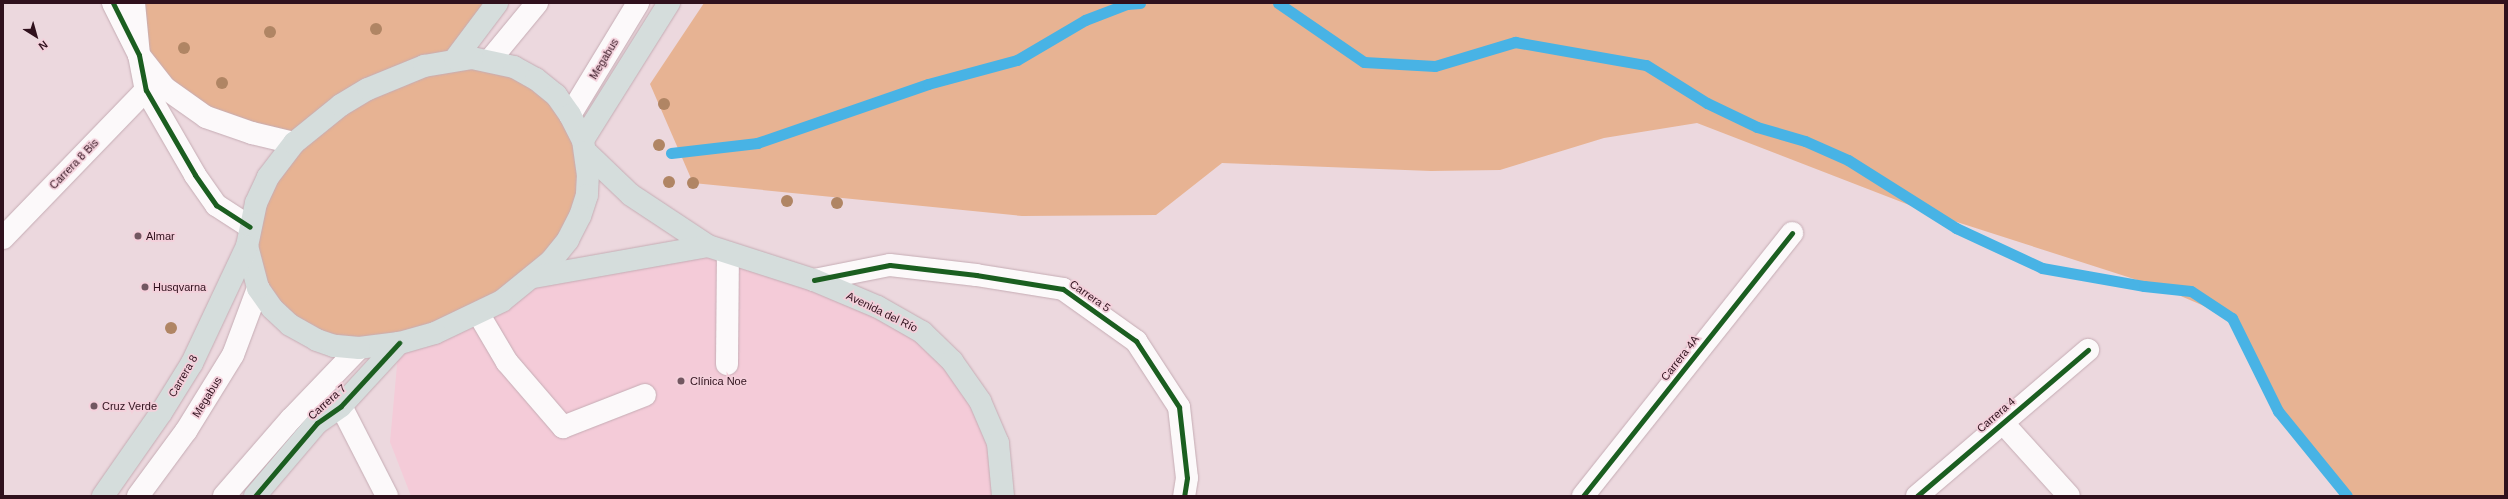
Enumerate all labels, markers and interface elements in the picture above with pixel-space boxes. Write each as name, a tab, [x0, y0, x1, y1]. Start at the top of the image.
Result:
north arrow	[16, 16, 56, 56]
street label: Megabus	[587, 36, 621, 82]
text: N	[36, 38, 50, 53]
street label: Carrera 8 Bis	[47, 136, 101, 192]
place label: Almar	[146, 229, 175, 243]
marker: Almar	[133, 231, 143, 241]
street label: Carrera 5	[1067, 277, 1113, 315]
place label: Husqvarna	[153, 280, 206, 294]
marker: Husqvarna	[140, 282, 150, 292]
street label: Avenida del Río	[844, 289, 920, 335]
street label: Carrera 4A	[1658, 333, 1702, 383]
street label: Carrera 8	[166, 353, 200, 399]
street label: Megabus	[189, 374, 225, 420]
place label: Clínica Noe	[690, 374, 747, 388]
marker: Clínica Noe	[675, 375, 687, 387]
street label: Carrera 7	[305, 382, 349, 422]
street label: Carrera 4	[1974, 395, 2018, 435]
place label: Cruz Verde	[102, 399, 157, 413]
marker: Cruz Verde	[89, 401, 99, 411]

